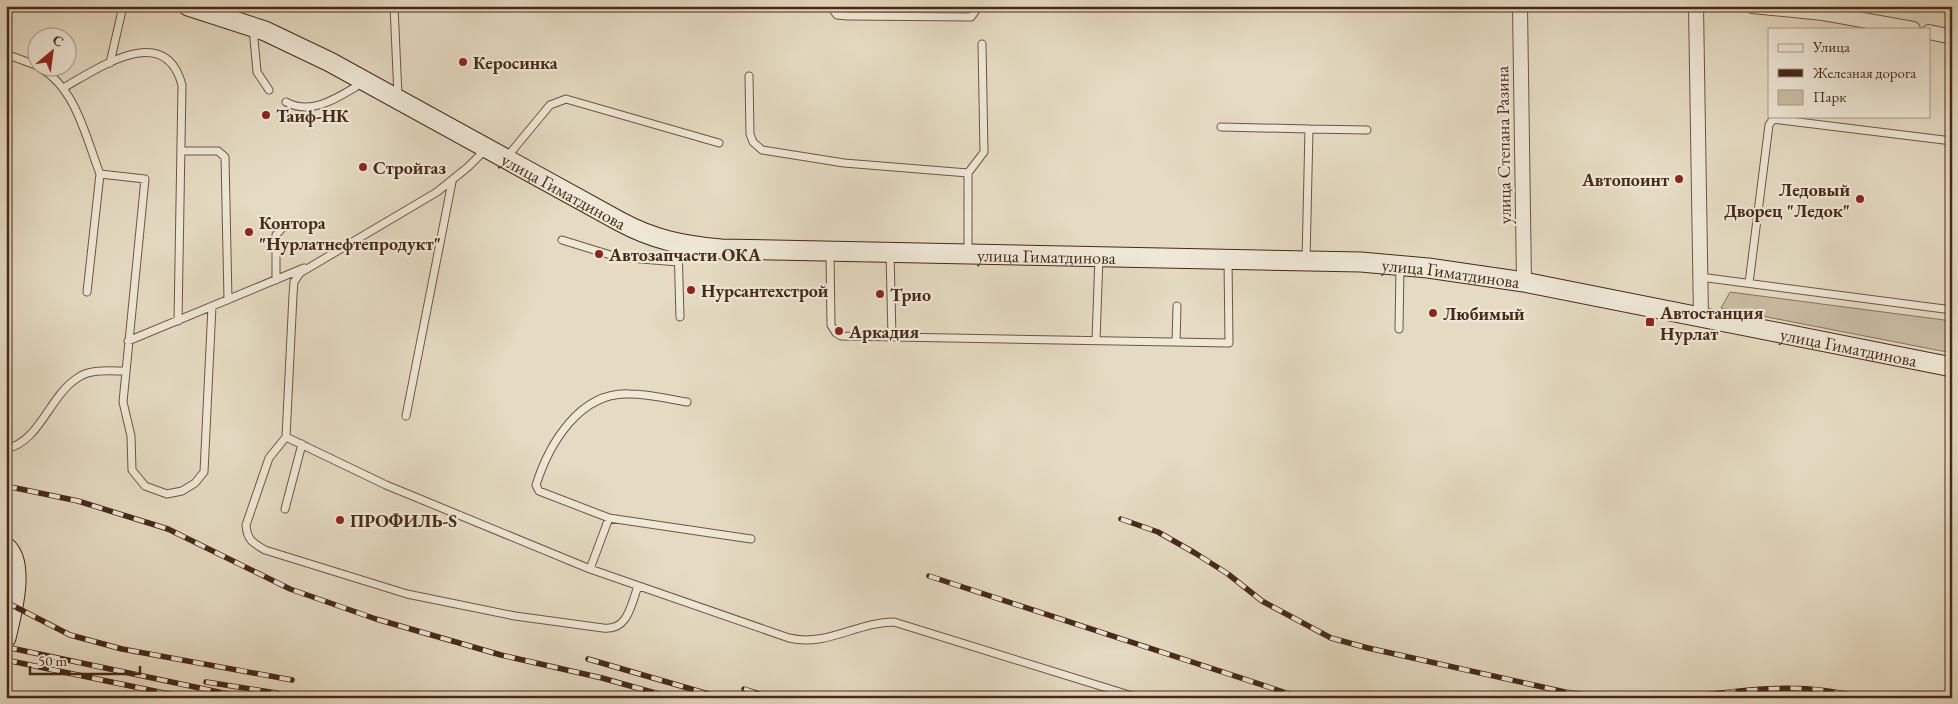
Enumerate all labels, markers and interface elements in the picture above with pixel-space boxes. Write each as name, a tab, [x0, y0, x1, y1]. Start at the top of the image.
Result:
north arrow	[28, 28, 78, 78]
legend	[1768, 28, 1930, 118]
text: С	[50, 30, 67, 51]
text: Улица	[1812, 37, 1850, 56]
place label: Керосинка	[473, 51, 558, 74]
marker: Керосинка	[457, 56, 469, 68]
text: Железная дорога	[1812, 63, 1916, 82]
street label: улица Степана Разина	[1490, 65, 1516, 224]
text: Парк	[1813, 87, 1846, 106]
place label: Таиф-НК	[276, 104, 349, 127]
marker: Таиф-НК	[260, 109, 272, 121]
street label: улица Гиматдинова	[498, 147, 631, 235]
place label: Стройгаз	[373, 156, 446, 179]
marker: Стройгаз	[357, 161, 369, 173]
place label: Автопоинт	[1581, 168, 1669, 191]
marker: Автопоинт	[1673, 173, 1685, 185]
place label: Ледовый Дворец "Ледок"	[1724, 178, 1850, 222]
marker: Ледовый Дворец "Ледок"	[1854, 193, 1866, 205]
place label: Контора "Нурлатнефтепродукт"	[259, 211, 441, 255]
marker: Контора "Нурлатнефтепродукт"	[243, 226, 255, 238]
place label: Автозапчасти ОКА	[608, 243, 762, 266]
street label: улица Гиматдинова	[977, 243, 1117, 269]
marker: Автозапчасти ОКА	[593, 248, 605, 260]
street label: улица Гиматдинова	[1381, 252, 1522, 293]
place label: Нурсантехстрой	[701, 279, 829, 302]
place label: Трио	[890, 283, 931, 306]
marker: Нурсантехстрой	[685, 284, 697, 296]
marker: Трио	[874, 288, 886, 300]
place label: Автостанция Нурлат	[1659, 301, 1764, 345]
place label: Любимый	[1443, 302, 1525, 325]
marker: Любимый	[1427, 307, 1439, 319]
marker: Автостанция Нурлат	[1644, 316, 1656, 328]
place label: Аркадия	[848, 320, 920, 343]
street label: улица Гиматдинова	[1778, 322, 1920, 371]
marker: Аркадия	[833, 325, 845, 337]
place label: ПРОФИЛЬ-S	[350, 509, 457, 532]
marker: ПРОФИЛЬ-S	[334, 514, 346, 526]
scale bar	[30, 644, 140, 676]
text: 50 m	[38, 651, 67, 670]

